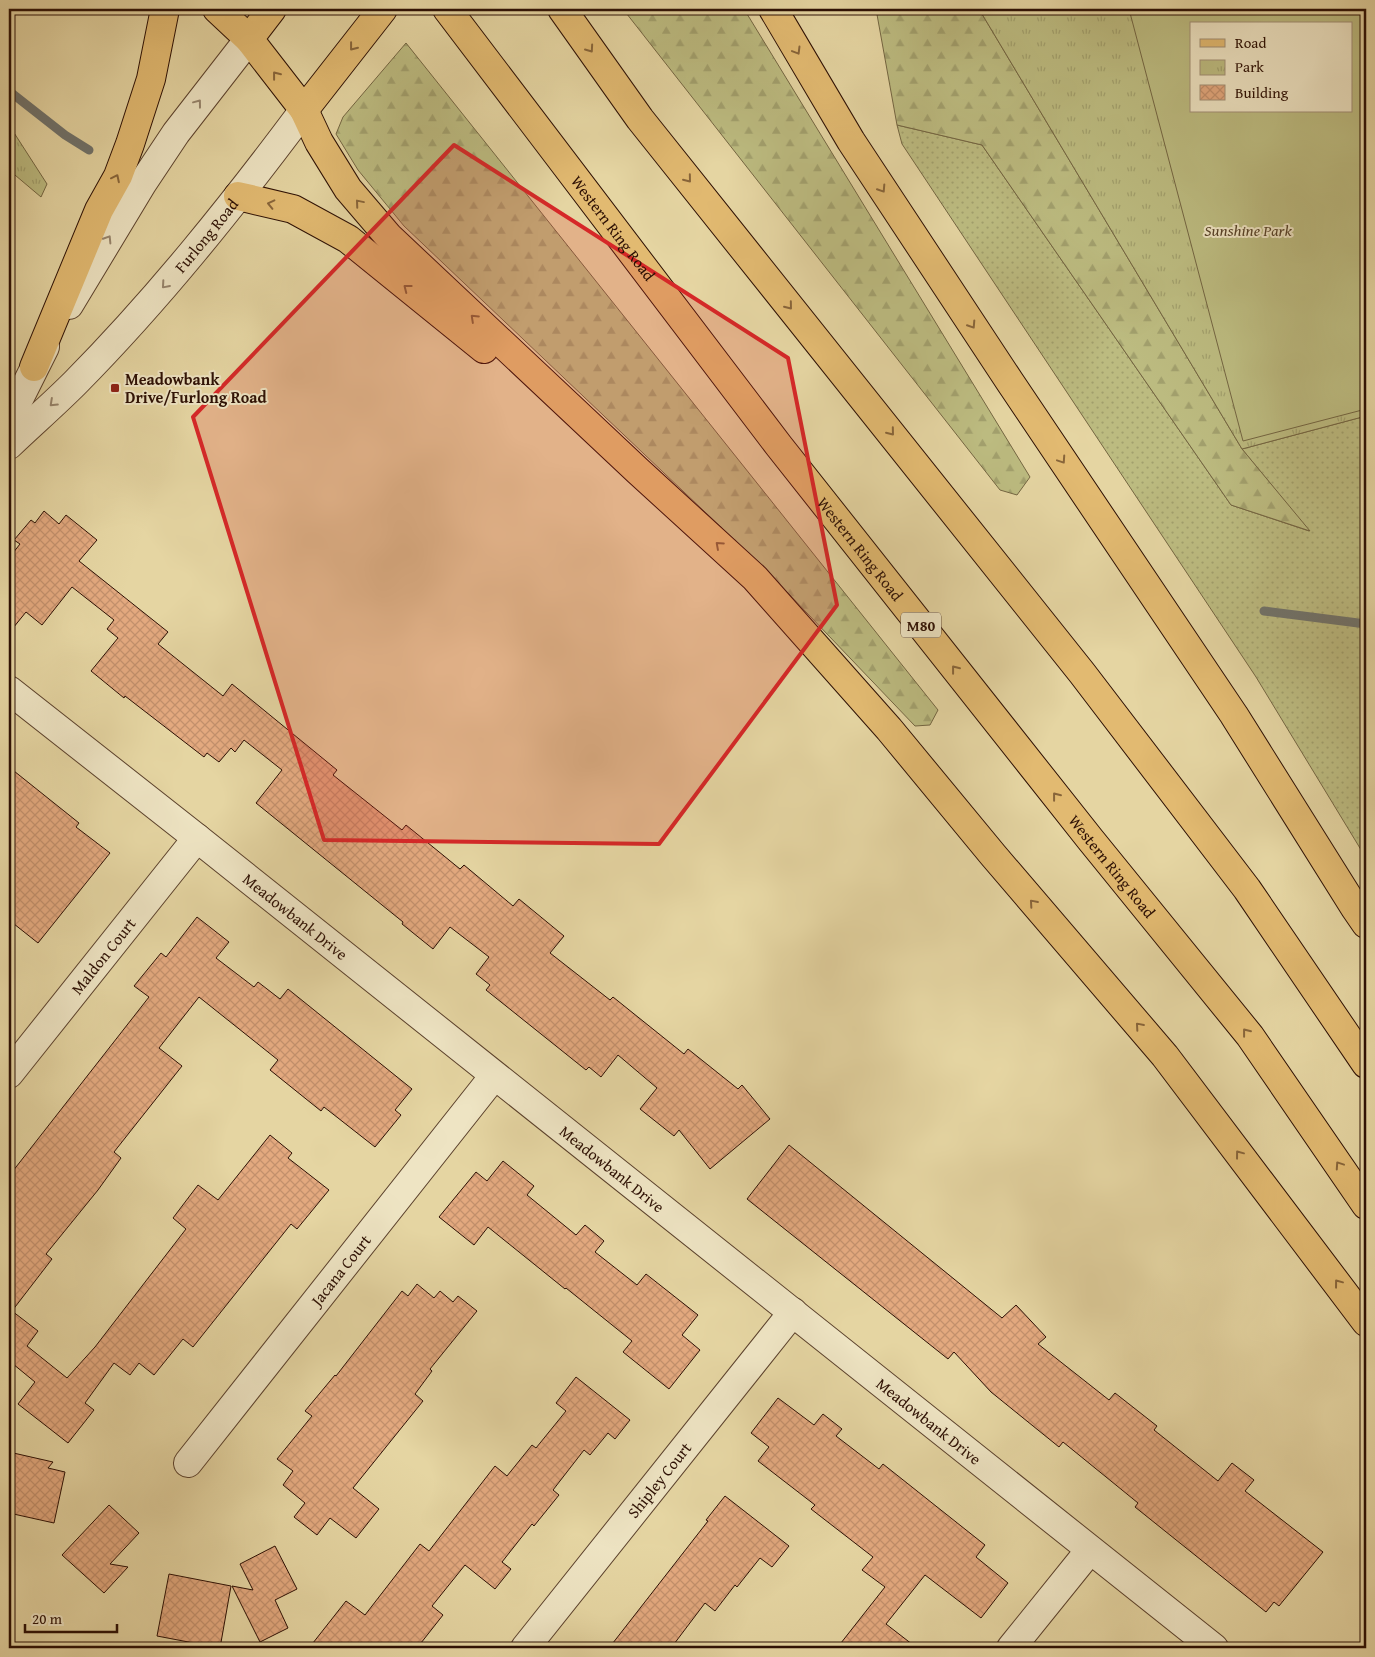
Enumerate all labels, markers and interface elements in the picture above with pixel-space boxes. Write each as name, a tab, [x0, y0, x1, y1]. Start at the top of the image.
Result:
legend	[1190, 22, 1352, 112]
text: Road	[1235, 32, 1266, 53]
one-way arrow	[350, 41, 359, 51]
one-way arrow	[584, 43, 593, 52]
one-way arrow	[791, 45, 801, 54]
text: Park	[1235, 56, 1264, 77]
one-way arrow	[273, 71, 282, 80]
text: Building	[1235, 82, 1289, 103]
one-way arrow	[193, 100, 201, 109]
street label: Western Ring Road	[565, 170, 662, 286]
one-way arrow	[682, 173, 691, 182]
one-way arrow	[110, 174, 120, 183]
one-way arrow	[876, 184, 886, 193]
street label: Furlong Road	[169, 193, 244, 278]
one-way arrow	[266, 199, 275, 210]
one-way arrow	[357, 200, 365, 209]
park label: Sunshine Park	[1204, 218, 1292, 242]
one-way arrow	[102, 235, 112, 244]
one-way arrow	[162, 279, 171, 288]
one-way arrow	[404, 285, 413, 294]
one-way arrow	[784, 300, 793, 309]
one-way arrow	[471, 315, 480, 324]
one-way arrow	[966, 319, 975, 328]
place label: Meadowbank Drive/Furlong Road	[125, 367, 267, 409]
marker: Meadowbank Drive/Furlong Road	[109, 382, 121, 394]
one-way arrow	[50, 397, 59, 406]
one-way arrow	[885, 427, 894, 436]
one-way arrow	[1056, 454, 1065, 463]
street label: Western Ring Road	[812, 492, 909, 606]
one-way arrow	[715, 542, 724, 551]
road number: M80	[901, 612, 941, 638]
one-way arrow	[952, 665, 961, 674]
one-way arrow	[1054, 793, 1062, 802]
street label: Western Ring Road	[1063, 809, 1162, 923]
street label: Meadowbank Drive	[238, 867, 353, 966]
one-way arrow	[1030, 899, 1039, 908]
street label: Maldon Court	[65, 912, 141, 999]
one-way arrow	[1136, 1023, 1145, 1032]
one-way arrow	[1242, 1028, 1251, 1037]
street label: Meadowbank Drive	[554, 1119, 670, 1218]
one-way arrow	[1236, 1150, 1245, 1160]
one-way arrow	[1336, 1161, 1345, 1171]
street label: Jacana Court	[304, 1229, 377, 1312]
one-way arrow	[1335, 1280, 1343, 1289]
street label: Meadowbank Drive	[871, 1372, 987, 1470]
street label: Shipley Court	[621, 1437, 697, 1523]
scale bar	[25, 1602, 118, 1634]
text: 20 m	[32, 1608, 63, 1629]

